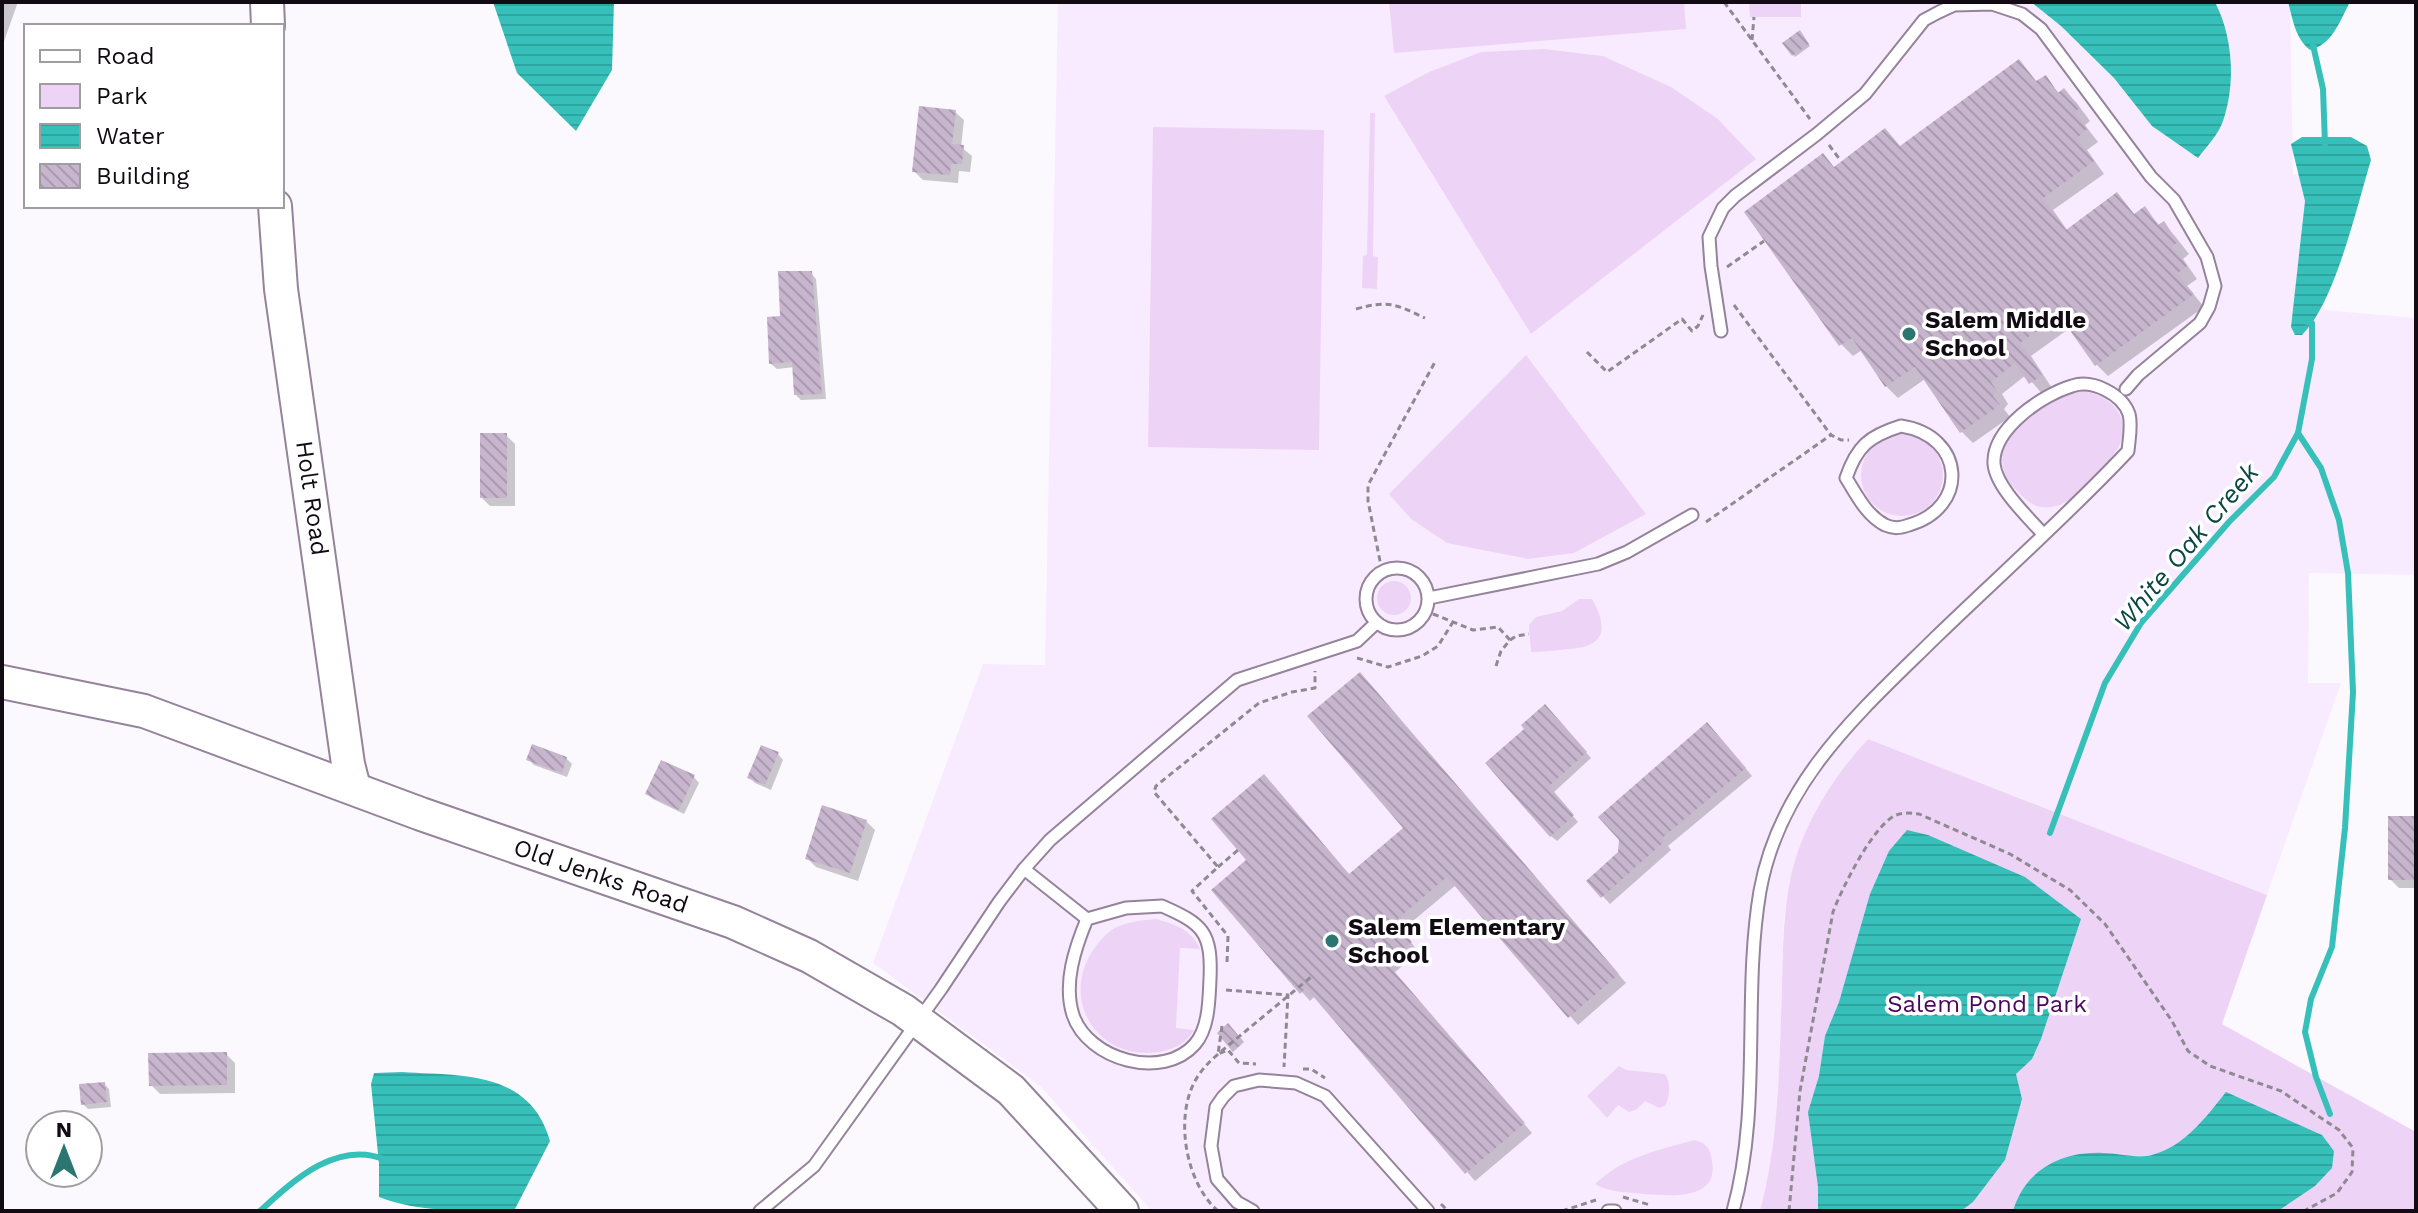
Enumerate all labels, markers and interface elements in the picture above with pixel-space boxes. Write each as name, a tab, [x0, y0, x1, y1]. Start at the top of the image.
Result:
legend	[24, 24, 284, 208]
text: Road	[96, 42, 155, 70]
text: Park	[96, 82, 148, 110]
text: Water	[96, 122, 165, 150]
text: Building	[96, 162, 189, 190]
place label: Salem Middle School	[1925, 306, 2086, 362]
marker: Salem Middle School	[1900, 325, 1918, 343]
street label: Holt Road	[290, 439, 334, 557]
water label: White Oak Creek	[2107, 457, 2265, 637]
street label: Old Jenks Road	[510, 833, 692, 919]
place label: Salem Elementary School	[1348, 913, 1566, 969]
marker: Salem Elementary School	[1323, 932, 1341, 950]
park label: Salem Pond Park	[1887, 990, 2087, 1018]
north arrow	[24, 1109, 104, 1189]
text: N	[56, 1117, 72, 1142]

